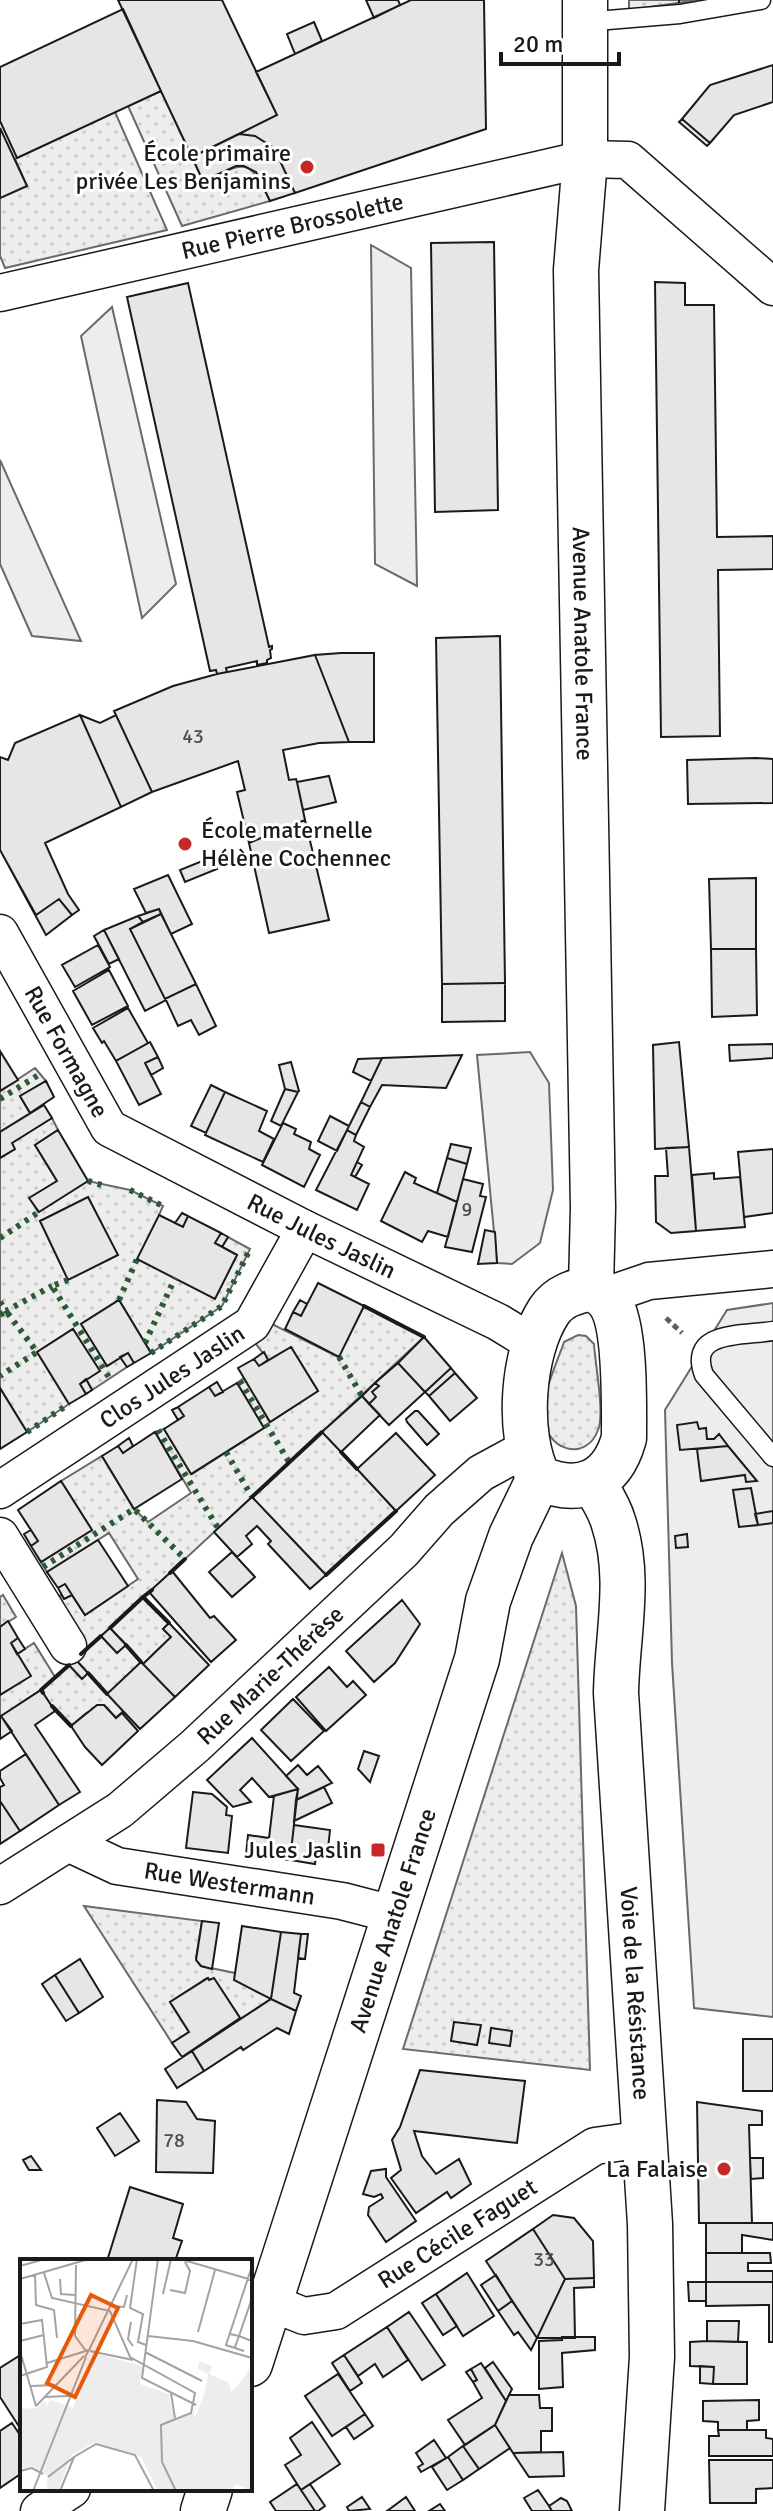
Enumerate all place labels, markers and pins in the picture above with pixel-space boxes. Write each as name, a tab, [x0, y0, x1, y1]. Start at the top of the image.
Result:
place label: École primaire privée Les Benjamins	[75, 138, 291, 196]
marker: École primaire privée Les Benjamins	[298, 158, 316, 176]
place label: École maternelle Hélène Cochennec	[201, 815, 391, 873]
marker: École maternelle Hélène Cochennec	[176, 835, 194, 853]
place label: Jules Jaslin	[244, 1835, 362, 1865]
marker: Jules Jaslin	[369, 1841, 387, 1859]
place label: La Falaise	[606, 2154, 708, 2184]
marker: La Falaise	[715, 2160, 733, 2178]

